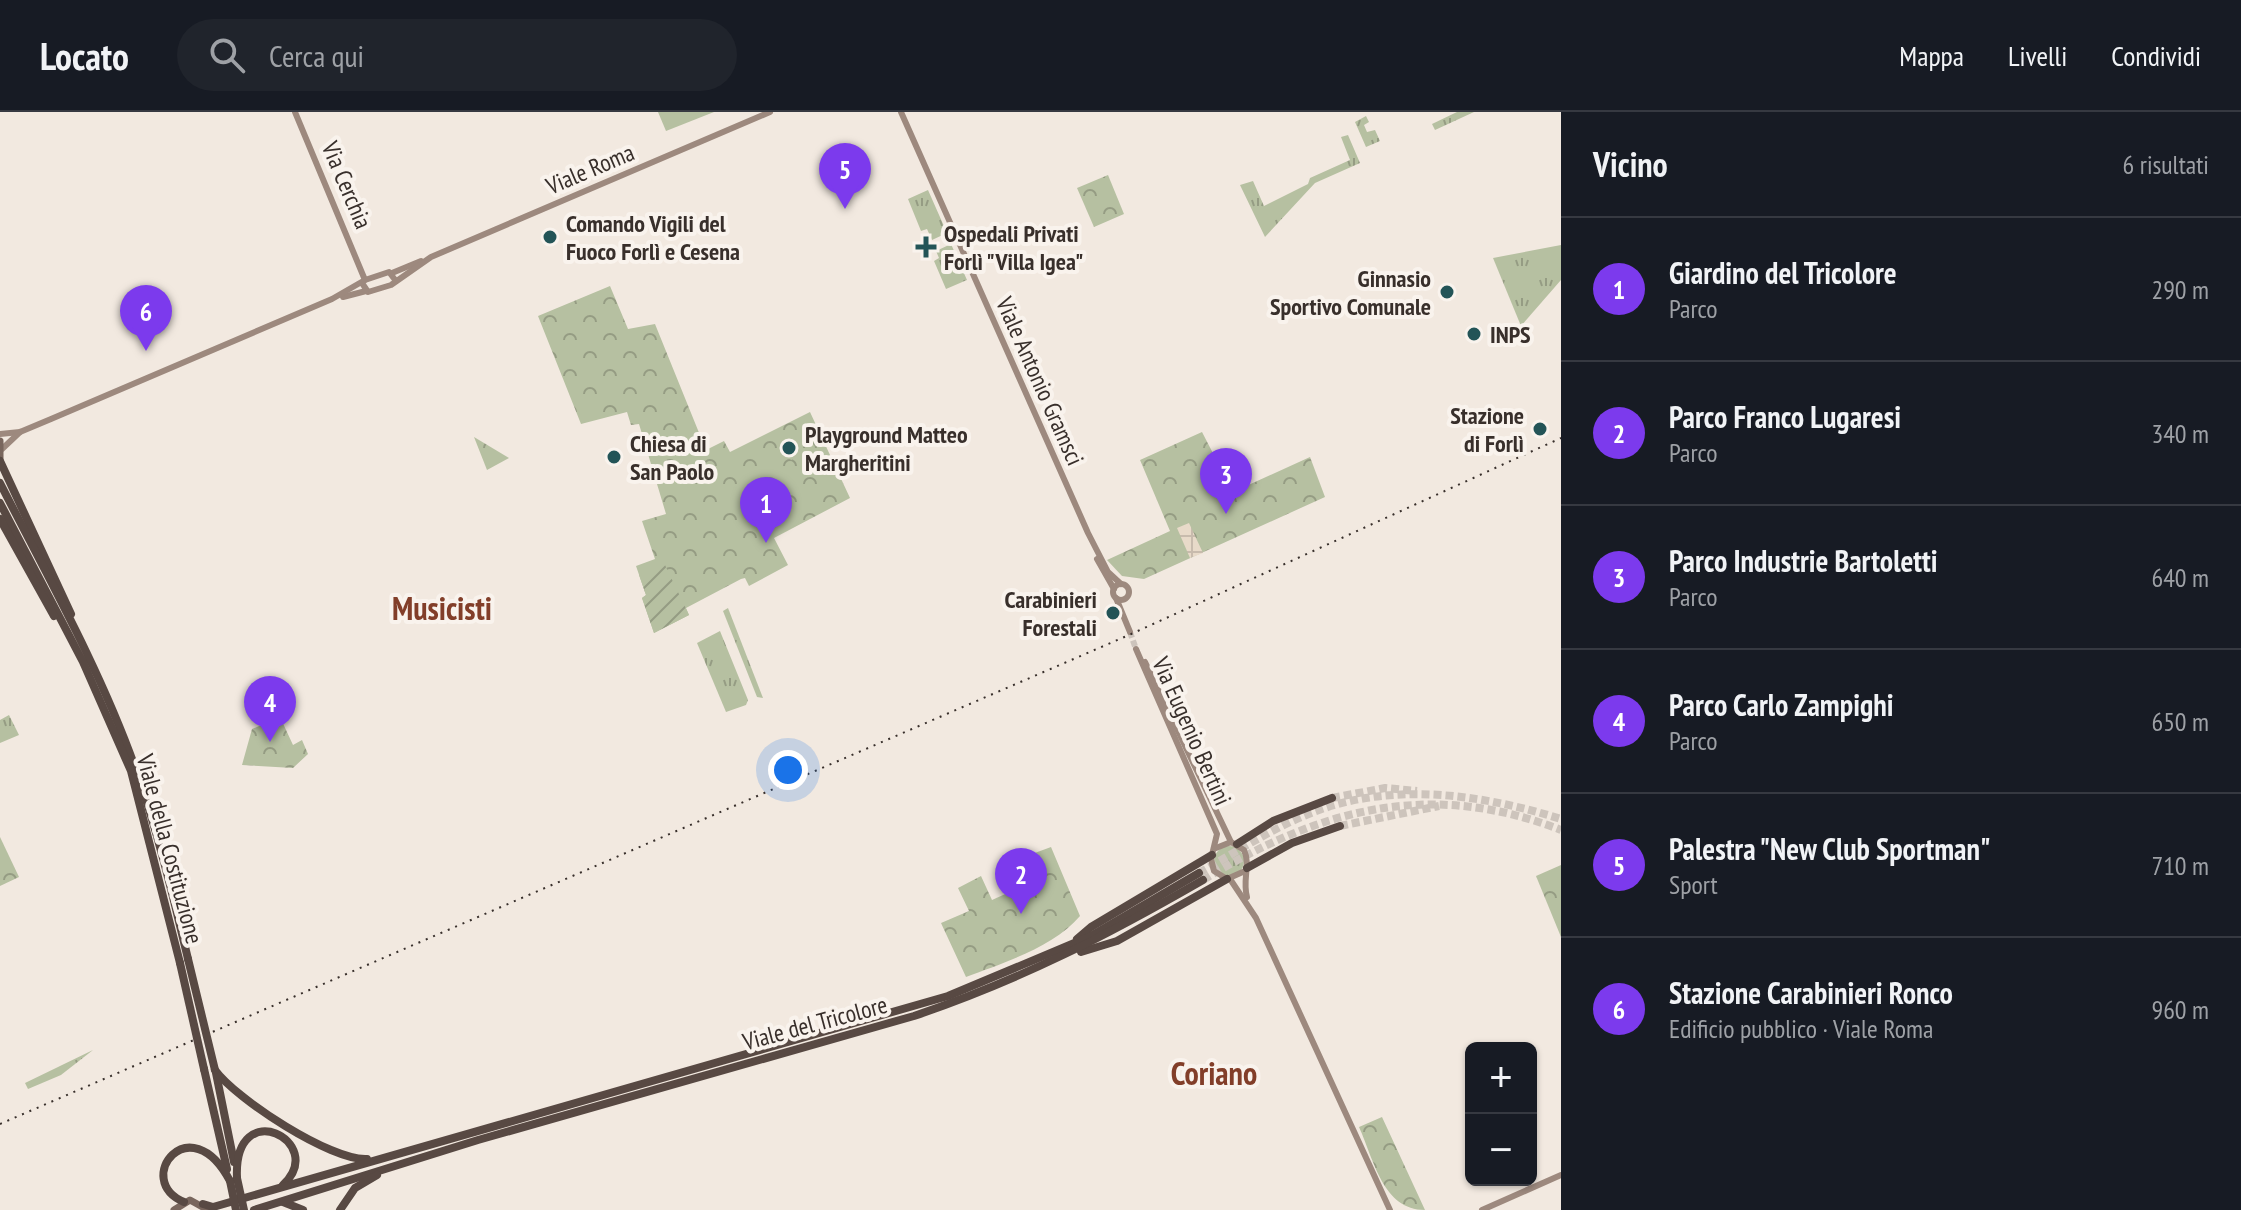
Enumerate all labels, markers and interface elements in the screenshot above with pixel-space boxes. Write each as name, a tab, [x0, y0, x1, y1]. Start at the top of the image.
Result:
search box	[177, 19, 737, 91]
text: Locato	[40, 31, 129, 80]
icon: search	[205, 33, 249, 77]
text: Cerca qui	[269, 36, 364, 75]
text: Mappa	[1899, 37, 1964, 74]
text: Livelli	[2008, 37, 2067, 74]
text: Condividi	[2111, 37, 2201, 74]
street label: Via Cerchia	[314, 136, 379, 233]
street label: Viale Roma	[540, 137, 639, 202]
text: Vicino	[1593, 142, 1668, 186]
pin: 5	[819, 143, 871, 209]
text: 6 risultati	[2123, 148, 2209, 181]
place label: Comando Vigili del Fuoco Forlì e Cesena	[566, 208, 740, 267]
place label: Ospedali Privati Forlì "Villa Igea"	[944, 218, 1083, 277]
marker: Comando Vigili del Fuoco Forlì e Cesena	[541, 228, 559, 246]
marker: Ospedali Privati Forlì "Villa Igea"	[915, 236, 937, 258]
text: Giardino del Tricolore	[1669, 253, 1897, 292]
place label: Ginnasio Sportivo Comunale	[1270, 263, 1431, 322]
text: 1	[1613, 273, 1625, 306]
text: 290 m	[2151, 273, 2209, 306]
marker: Ginnasio Sportivo Comunale	[1438, 283, 1456, 301]
pin: 6	[120, 285, 172, 351]
street label: Viale Antonio Gramsci	[989, 291, 1091, 470]
text: Parco	[1669, 292, 1718, 325]
place label: INPS	[1490, 319, 1531, 350]
marker: INPS	[1465, 325, 1483, 343]
text: Parco Franco Lugaresi	[1669, 397, 1901, 436]
place label: Stazione di Forlì	[1450, 400, 1524, 459]
text: 2	[1613, 417, 1625, 450]
text: 340 m	[2151, 417, 2209, 450]
place label: Playground Matteo Margheritini	[805, 419, 968, 478]
marker: Stazione di Forlì	[1531, 420, 1549, 438]
place label: Chiesa di San Paolo	[630, 428, 714, 487]
text: Parco	[1669, 436, 1718, 469]
marker: Playground Matteo Margheritini	[780, 439, 798, 457]
marker: Chiesa di San Paolo	[605, 448, 623, 466]
pin: 3	[1200, 448, 1252, 514]
pin: 1	[740, 477, 792, 543]
text: Parco Industrie Bartoletti	[1669, 541, 1937, 580]
text: 3	[1613, 561, 1625, 594]
text: 640 m	[2151, 561, 2209, 594]
text: Parco	[1669, 580, 1718, 613]
place label: Carabinieri Forestali	[1004, 584, 1097, 643]
district label: Musicisti	[392, 587, 492, 629]
marker: Carabinieri Forestali	[1104, 604, 1122, 622]
street label: Via Eugenio Bertini	[1145, 651, 1239, 810]
pin: 4	[244, 676, 296, 742]
text: Parco Carlo Zampighi	[1669, 685, 1893, 724]
text: 4	[1613, 705, 1625, 738]
text: 650 m	[2151, 705, 2209, 738]
text: Parco	[1669, 724, 1718, 757]
street label: Viale della Costituzione	[130, 750, 210, 947]
your location	[768, 750, 808, 790]
text: Palestra "New Club Sportman"	[1669, 829, 1990, 868]
pin: 2	[995, 848, 1047, 914]
text: 5	[1613, 849, 1625, 882]
text: 710 m	[2151, 849, 2209, 882]
text: Sport	[1669, 868, 1718, 901]
text: Stazione Carabinieri Ronco	[1669, 973, 1953, 1012]
street label: Viale del Tricolore	[738, 989, 891, 1057]
text: 6	[1613, 993, 1625, 1026]
text: 960 m	[2151, 993, 2209, 1026]
text: Edificio pubblico · Viale Roma	[1669, 1012, 1933, 1045]
map controls	[1465, 1042, 1537, 1186]
button: +	[1465, 1042, 1537, 1114]
district label: Coriano	[1171, 1052, 1257, 1094]
button: −	[1465, 1114, 1537, 1186]

